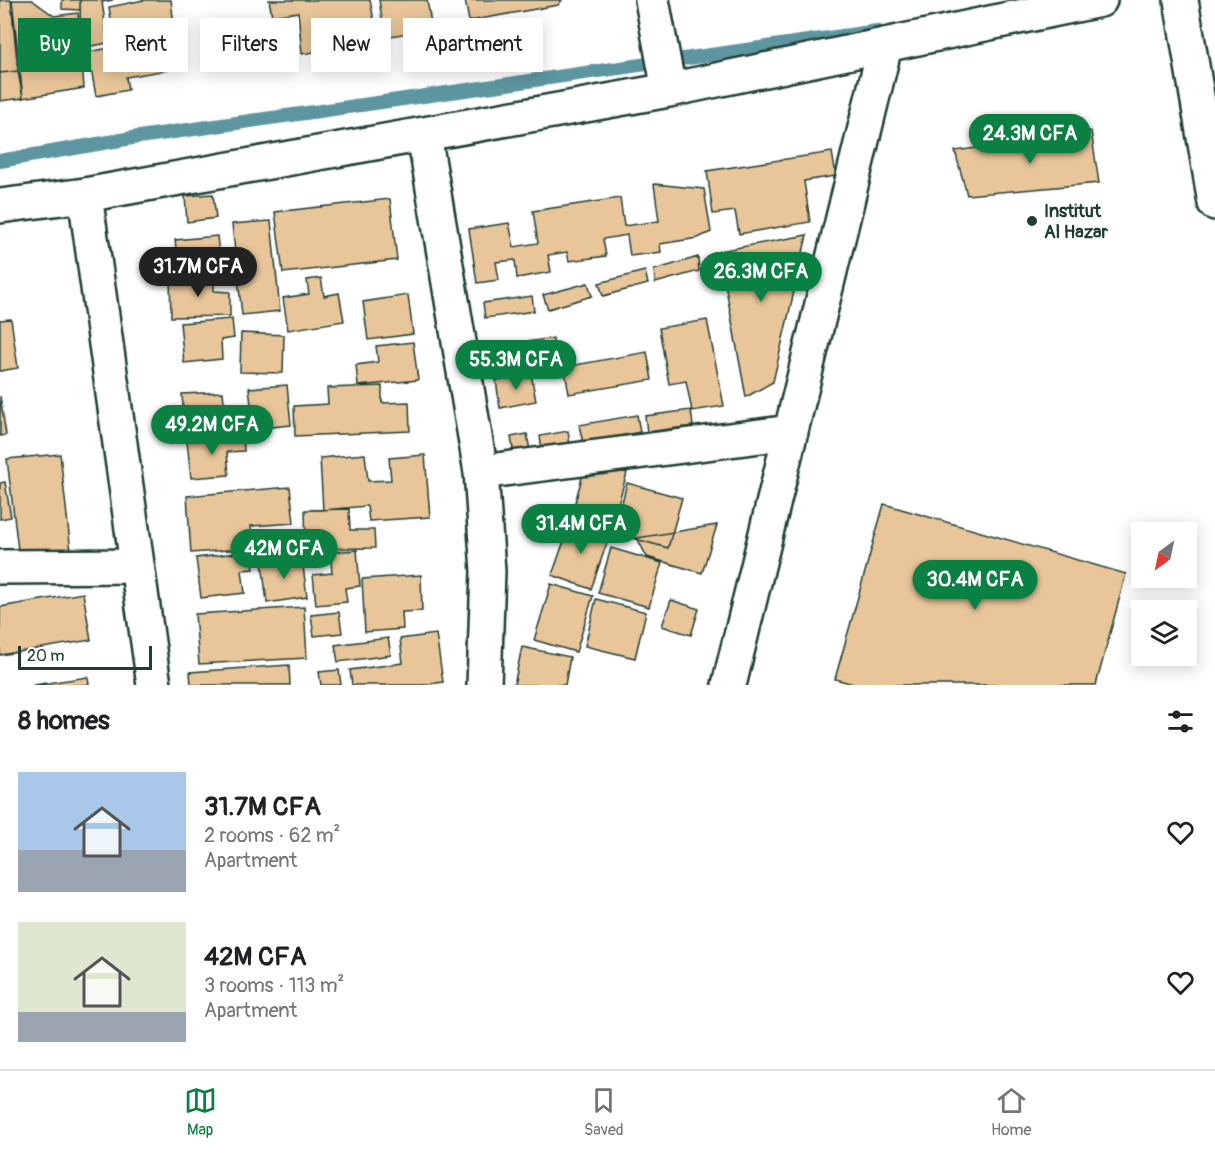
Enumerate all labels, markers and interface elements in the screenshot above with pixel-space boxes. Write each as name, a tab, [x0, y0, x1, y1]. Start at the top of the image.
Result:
chip: Buy	[18, 18, 91, 72]
chip: Rent	[103, 18, 188, 72]
chip: Filters	[200, 18, 299, 72]
chip: New	[311, 18, 391, 72]
chip: Apartment	[403, 18, 543, 72]
pin: 24.3M CFA	[961, 114, 1099, 165]
text: 24.3M CFA	[983, 121, 1077, 146]
place label: Institut Al Hazar	[1044, 200, 1108, 244]
marker: Institut Al Hazar	[1025, 214, 1039, 228]
pin: 31.7M CFA	[129, 247, 267, 298]
pin: 26.3M CFA	[692, 252, 830, 303]
text: 31.7M CFA	[153, 254, 243, 279]
text: 26.3M CFA	[714, 259, 808, 284]
pin: 55.3M CFA	[447, 340, 585, 391]
text: 55.3M CFA	[469, 347, 563, 372]
pin: 49.2M CFA	[143, 405, 281, 456]
text: 49.2M CFA	[165, 412, 259, 437]
pin: 31.4M CFA	[512, 504, 650, 555]
text: 31.4M CFA	[535, 511, 627, 536]
north arrow	[1131, 522, 1197, 588]
map controls	[1131, 522, 1197, 666]
pin: 42M CFA	[229, 529, 339, 580]
text: 42M CFA	[245, 536, 323, 561]
pin: 30.4M CFA	[906, 560, 1044, 611]
text: 30.4M CFA	[927, 567, 1023, 592]
button: layers	[1131, 600, 1197, 666]
scale bar	[18, 643, 152, 670]
text: 20 m	[27, 646, 65, 666]
text: 8 homes	[18, 705, 110, 737]
icon: filters	[1164, 705, 1197, 738]
text: 31.7M CFA	[204, 791, 321, 823]
icon: home	[66, 796, 138, 868]
icon: heart	[1164, 816, 1197, 849]
text: 2 rooms · 62 m²	[204, 823, 340, 848]
text: Apartment	[204, 848, 297, 873]
text: 42M CFA	[204, 941, 307, 973]
icon: home	[66, 946, 138, 1018]
icon: heart	[1164, 966, 1197, 999]
text: 3 rooms · 113 m²	[204, 973, 344, 998]
text: Apartment	[204, 998, 297, 1023]
tab: Map	[184, 1084, 217, 1140]
tab: Saved	[584, 1084, 624, 1140]
tab: Home	[991, 1084, 1031, 1140]

